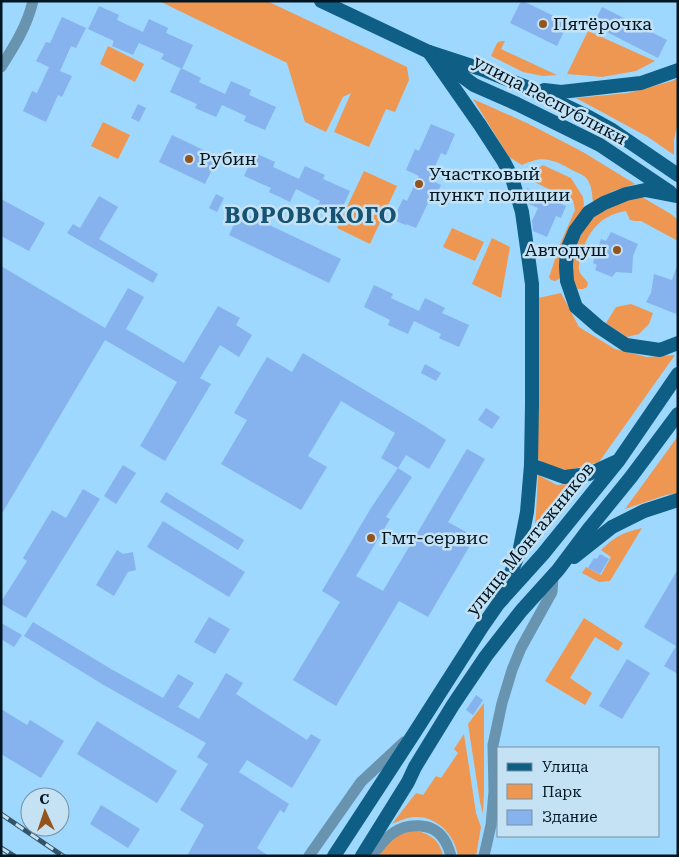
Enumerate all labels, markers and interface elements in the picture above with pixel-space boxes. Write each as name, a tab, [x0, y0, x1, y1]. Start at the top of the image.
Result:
place label: Пятёрочка	[553, 13, 652, 34]
marker: Пятёрочка	[537, 18, 549, 30]
street label: улица Республики	[470, 50, 630, 149]
place label: Рубин	[199, 148, 257, 169]
marker: Рубин	[183, 153, 195, 165]
place label: Участковый пункт полиции	[429, 163, 570, 205]
marker: Участковый пункт полиции	[413, 178, 425, 190]
district label: ВОРОВСКОГО	[225, 203, 397, 228]
place label: Автодуш	[525, 239, 607, 260]
marker: Автодуш	[611, 244, 623, 256]
street label: улица Монтажников	[461, 458, 598, 620]
place label: Гмт-сервис	[381, 527, 488, 548]
marker: Гмт-сервис	[365, 532, 377, 544]
legend	[497, 747, 659, 837]
text: Улица	[542, 758, 588, 776]
text: Парк	[542, 783, 582, 801]
north arrow	[20, 787, 70, 837]
text: С	[39, 791, 50, 807]
text: Здание	[542, 808, 598, 826]

